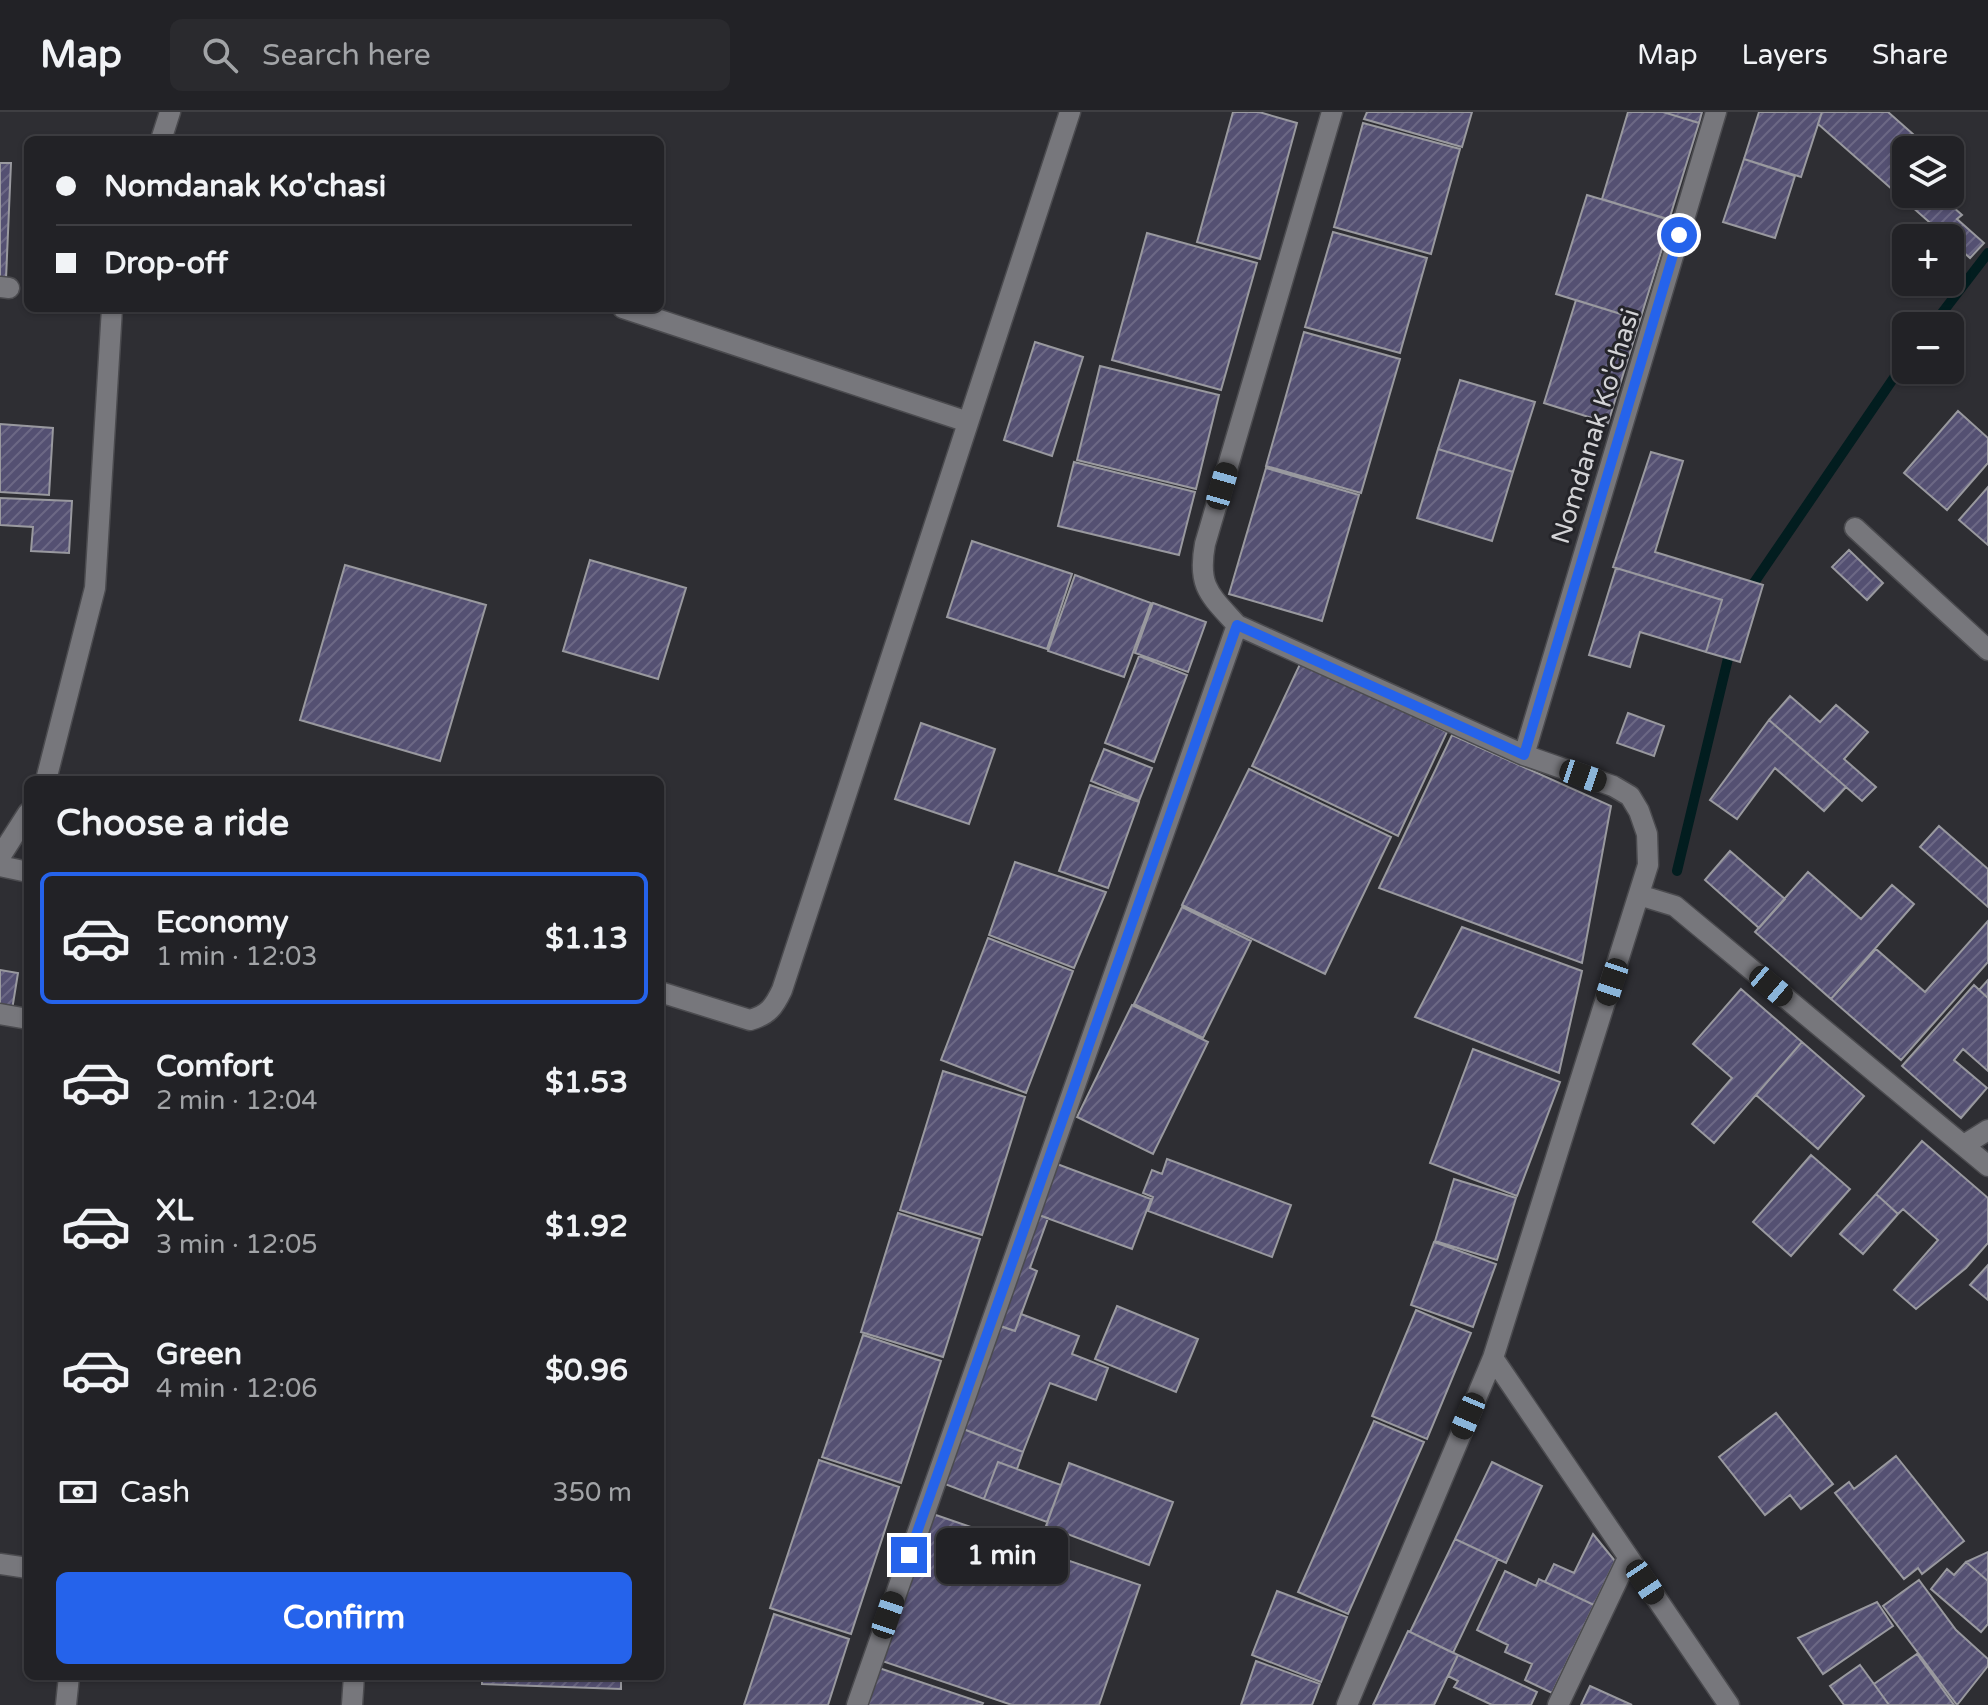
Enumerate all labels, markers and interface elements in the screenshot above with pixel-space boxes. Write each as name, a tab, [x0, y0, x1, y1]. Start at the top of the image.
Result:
search box	[170, 19, 730, 91]
text: Map	[40, 32, 122, 78]
icon: search	[198, 33, 242, 77]
text: Search here	[262, 37, 431, 74]
text: Map	[1637, 38, 1698, 72]
text: Layers	[1742, 38, 1828, 72]
text: Share	[1872, 38, 1948, 72]
map controls	[1892, 136, 1964, 384]
button: layers	[1892, 136, 1964, 208]
text: Nomdanak Ko'chasi	[104, 168, 386, 205]
route start	[1661, 217, 1697, 253]
button: +	[1892, 224, 1964, 296]
text: Drop-off	[104, 245, 228, 282]
street label: Nomdanak Ko'chasi	[1545, 305, 1646, 548]
button: −	[1892, 312, 1964, 384]
car	[1204, 460, 1240, 512]
car	[1556, 757, 1610, 795]
text: Choose a ride	[56, 802, 289, 845]
icon: car	[60, 902, 132, 974]
text: Economy	[156, 904, 289, 941]
text: $1.13	[545, 920, 628, 957]
text: 1 min · 12:03	[156, 941, 318, 972]
car	[1593, 955, 1631, 1009]
car	[1745, 961, 1797, 1011]
icon: car	[60, 1046, 132, 1118]
text: Comfort	[156, 1048, 274, 1085]
text: $1.53	[545, 1064, 628, 1101]
text: 2 min · 12:04	[156, 1085, 318, 1116]
icon: car	[60, 1190, 132, 1262]
text: XL	[156, 1192, 193, 1229]
text: $1.92	[545, 1208, 628, 1245]
text: 3 min · 12:05	[156, 1229, 318, 1260]
icon: car	[60, 1334, 132, 1406]
text: Green	[156, 1336, 242, 1373]
text: $0.96	[545, 1352, 628, 1389]
text: 4 min · 12:06	[156, 1373, 318, 1404]
car	[1448, 1389, 1488, 1443]
icon: cash	[56, 1470, 100, 1514]
text: Cash	[120, 1474, 190, 1511]
text: 350 m	[552, 1477, 632, 1508]
callout: 1 min	[937, 1527, 1069, 1583]
route end	[891, 1537, 927, 1573]
text: 1 min	[967, 1540, 1037, 1571]
car	[1622, 1555, 1668, 1609]
button: Confirm	[56, 1572, 632, 1664]
car	[869, 1588, 907, 1642]

